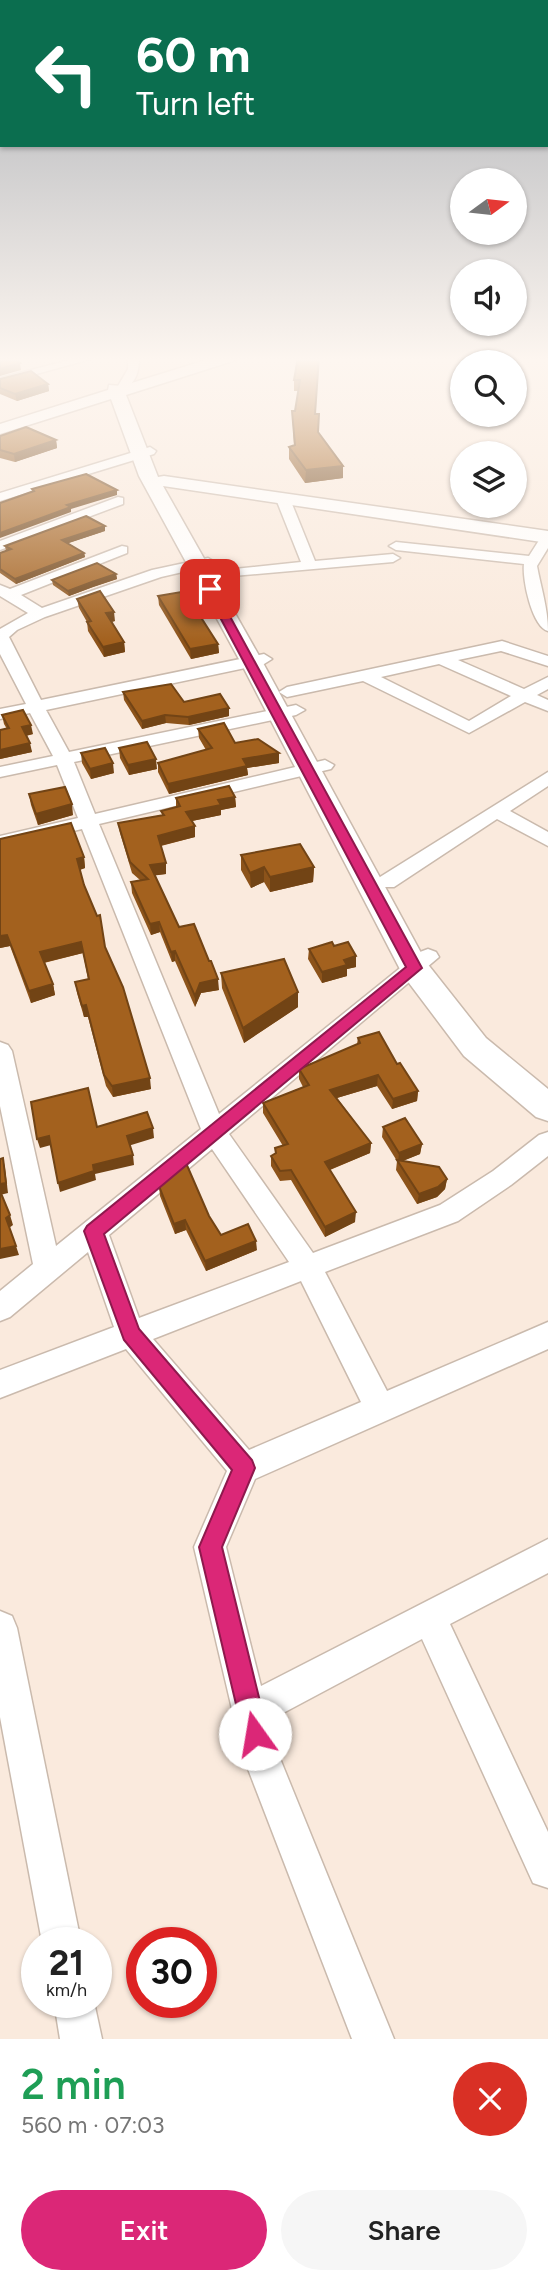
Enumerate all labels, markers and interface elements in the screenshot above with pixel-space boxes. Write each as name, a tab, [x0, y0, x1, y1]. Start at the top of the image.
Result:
text: 60 m	[136, 25, 251, 84]
icon: left	[21, 28, 112, 119]
text: Turn left	[136, 85, 255, 123]
north arrow	[450, 168, 527, 245]
map controls	[450, 168, 527, 518]
button: sound	[450, 259, 527, 336]
button: search	[450, 350, 527, 427]
button: layers	[450, 441, 527, 518]
pin	[180, 559, 240, 619]
icon: arrive	[191, 570, 229, 608]
position arrow	[218, 1697, 292, 1771]
speed limit sign: 30	[126, 1927, 217, 2018]
text: 21	[49, 1942, 84, 1984]
text: km/h	[46, 1979, 87, 2001]
text: 2 min	[21, 2059, 126, 2110]
button: close	[453, 2062, 527, 2136]
text: 560 m · 07:03	[21, 2111, 165, 2139]
button: Exit	[21, 2190, 267, 2270]
button: Share	[281, 2190, 527, 2270]

